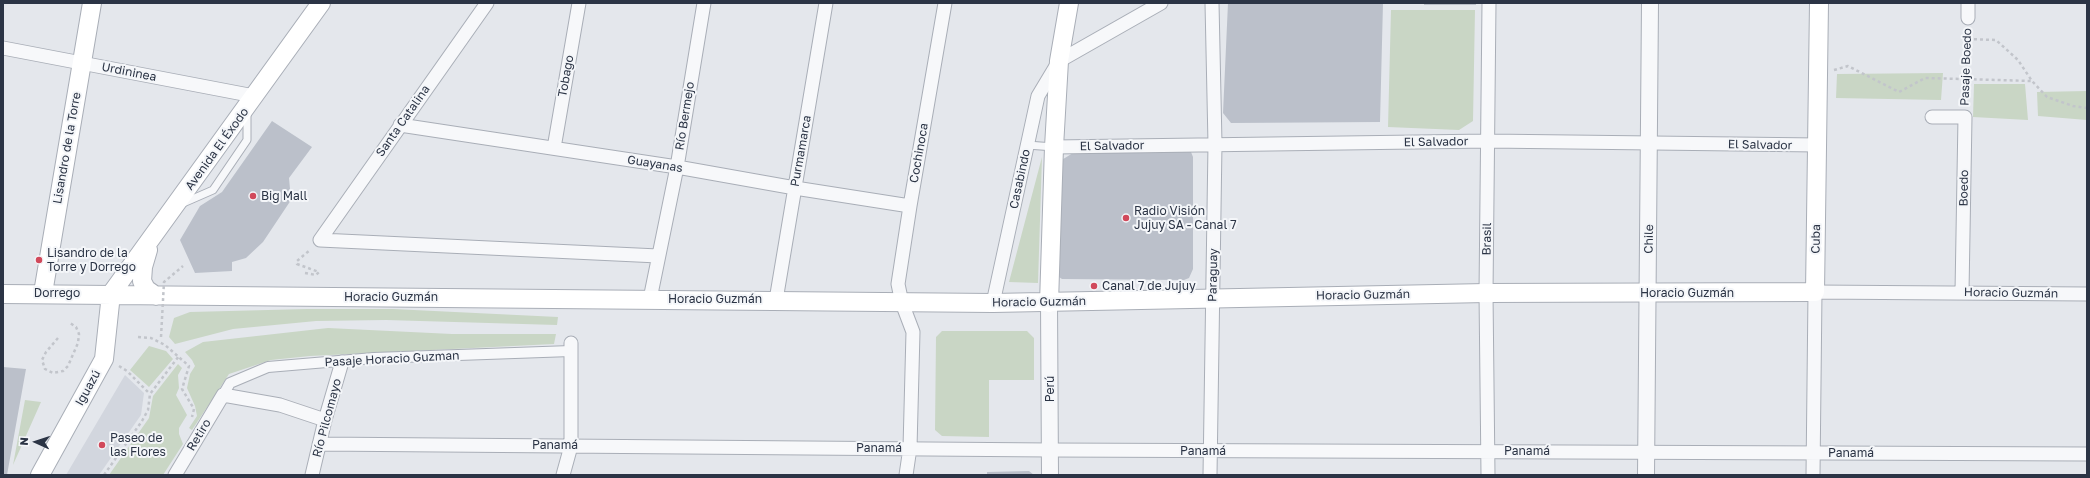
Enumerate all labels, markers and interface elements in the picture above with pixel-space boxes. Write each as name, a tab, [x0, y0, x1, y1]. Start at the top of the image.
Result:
street label: Pasaje Boedo	[1957, 28, 1975, 106]
street label: Tobago	[555, 54, 577, 98]
street label: Urdininea	[100, 60, 158, 84]
street label: Río Bermejo	[672, 81, 698, 151]
street label: Santa Catalina	[373, 83, 433, 159]
street label: Lisandro de la Torre	[50, 91, 84, 205]
street label: Avenida El Éxodo	[182, 105, 252, 193]
street label: Purmamarca	[788, 114, 814, 188]
street label: Cochinoca	[907, 122, 931, 184]
street label: El Salvador	[1404, 134, 1468, 150]
street label: El Salvador	[1728, 137, 1792, 153]
street label: El Salvador	[1080, 138, 1144, 154]
street label: Casabindo	[1007, 148, 1033, 210]
street label: Guayanas	[626, 153, 684, 175]
street label: Boedo	[1956, 169, 1972, 207]
place label: Big Mall	[261, 189, 307, 203]
marker: Big Mall	[248, 191, 258, 201]
place label: Radio Visión Jujuy SA - Canal 7	[1134, 204, 1237, 232]
marker: Radio Visión Jujuy SA - Canal 7	[1121, 213, 1131, 223]
street label: Brasil	[1480, 222, 1494, 256]
street label: Chile	[1642, 224, 1656, 254]
street label: Cuba	[1809, 224, 1823, 254]
place label: Lisandro de la Torre y Dorrego	[47, 246, 136, 274]
street label: Paraguay	[1205, 248, 1221, 302]
marker: Lisandro de la Torre y Dorrego	[34, 255, 44, 265]
place label: Canal 7 de Jujuy	[1102, 279, 1196, 293]
marker: Canal 7 de Jujuy	[1089, 281, 1099, 291]
street label: Horacio Guzmán	[1964, 285, 2058, 301]
street label: Dorrego	[34, 286, 80, 300]
street label: Horacio Guzmán	[1640, 286, 1734, 300]
street label: Horacio Guzmán	[1316, 287, 1410, 303]
street label: Horacio Guzmán	[344, 290, 438, 304]
street label: Horacio Guzmán	[668, 292, 762, 306]
street label: Horacio Guzmán	[992, 294, 1086, 310]
street label: Pasaje Horacio Guzman	[324, 348, 460, 370]
street label: Iguazú	[72, 368, 104, 408]
street label: Perú	[1043, 376, 1057, 402]
street label: Río Pilcomayo	[310, 377, 344, 459]
street label: Retiro	[184, 416, 214, 454]
north arrow	[16, 422, 56, 462]
place label: Paseo de las Flores	[110, 431, 166, 459]
text: N	[17, 437, 30, 446]
street label: Panamá	[532, 438, 578, 452]
marker: Paseo de las Flores	[97, 440, 107, 450]
street label: Panamá	[856, 441, 902, 455]
street label: Panamá	[1180, 444, 1226, 458]
street label: Panamá	[1504, 444, 1550, 458]
street label: Panamá	[1828, 446, 1874, 460]

